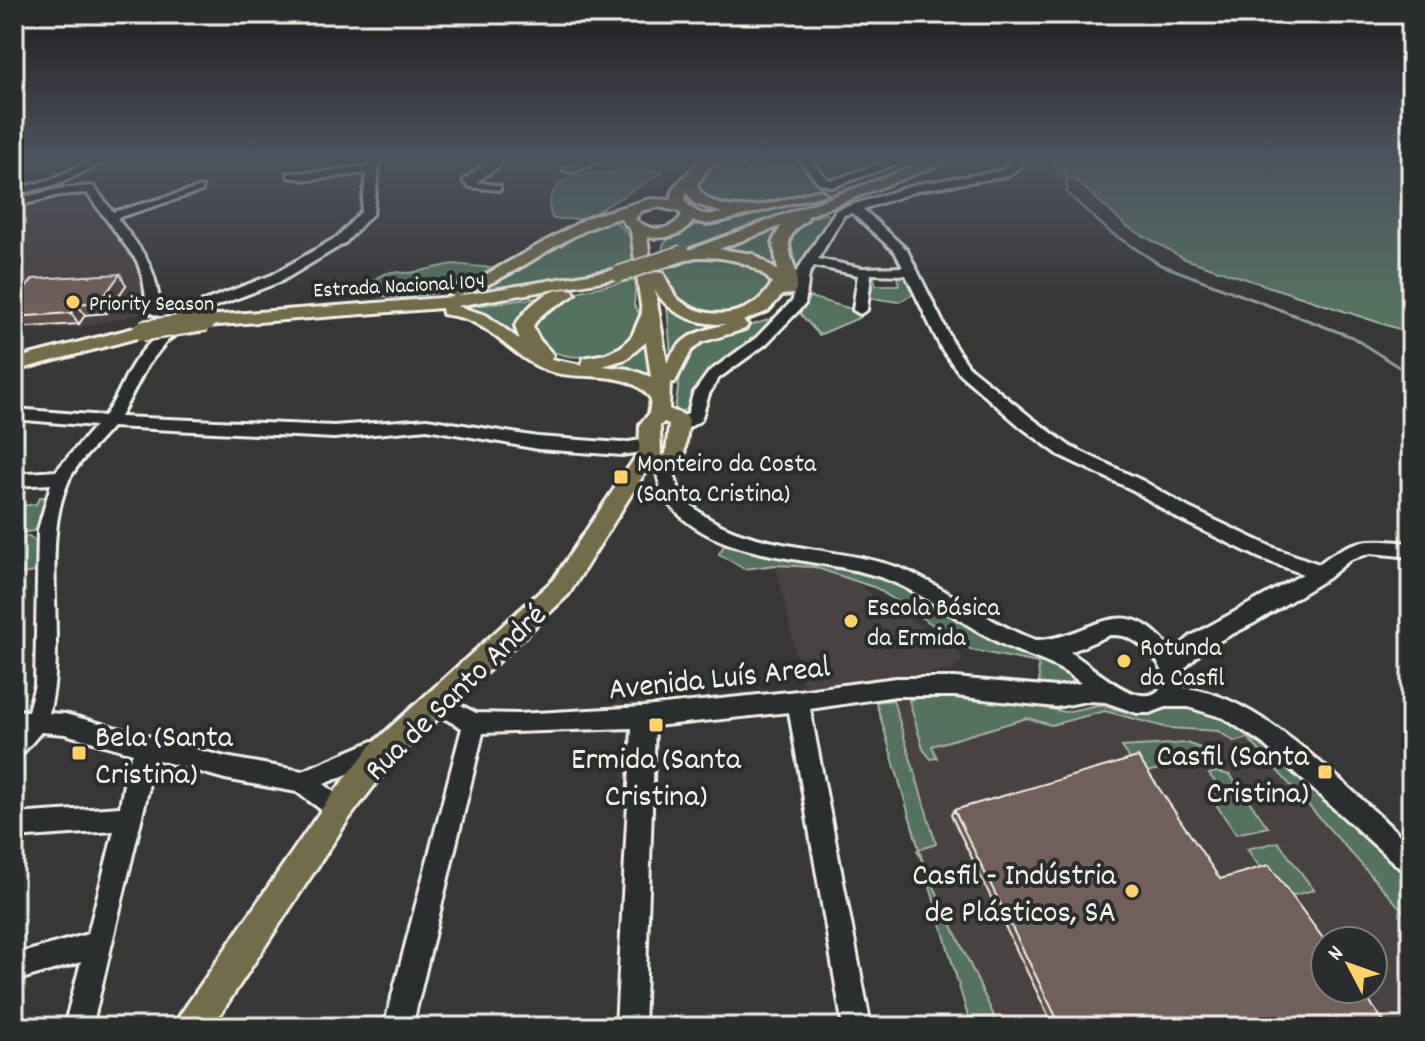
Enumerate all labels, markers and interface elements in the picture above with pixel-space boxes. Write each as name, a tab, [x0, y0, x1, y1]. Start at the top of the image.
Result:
street label: Estrada Nacional 104	[312, 268, 486, 307]
place label: Priority Season	[89, 290, 214, 321]
marker: Priority Season	[64, 293, 82, 311]
place label: Monteiro da Costa (Santa Cristina)	[637, 447, 817, 514]
marker: Monteiro da Costa (Santa Cristina)	[612, 468, 630, 486]
place label: Escola Básica da Ermida	[867, 591, 1001, 658]
street label: Rua de Santo André	[356, 595, 559, 794]
marker: Escola Básica da Ermida	[842, 612, 860, 630]
place label: Rotunda da Casfil	[1140, 631, 1225, 698]
street label: Avenida Luís Areal	[606, 646, 833, 715]
marker: Rotunda da Casfil	[1115, 652, 1133, 670]
marker: Ermida (Santa Cristina)	[647, 716, 665, 734]
place label: Bela (Santa Cristina)	[95, 717, 234, 800]
place label: Casfil (Santa Cristina)	[1156, 736, 1310, 819]
place label: Ermida (Santa Cristina)	[571, 739, 742, 822]
marker: Bela (Santa Cristina)	[70, 744, 88, 762]
marker: Casfil (Santa Cristina)	[1316, 763, 1334, 781]
place label: Casfil - Indústria de Plásticos, SA	[912, 855, 1117, 938]
marker: Casfil - Indústria de Plásticos, SA	[1123, 882, 1141, 900]
north arrow	[1309, 925, 1389, 1005]
text: N	[1321, 940, 1352, 968]

